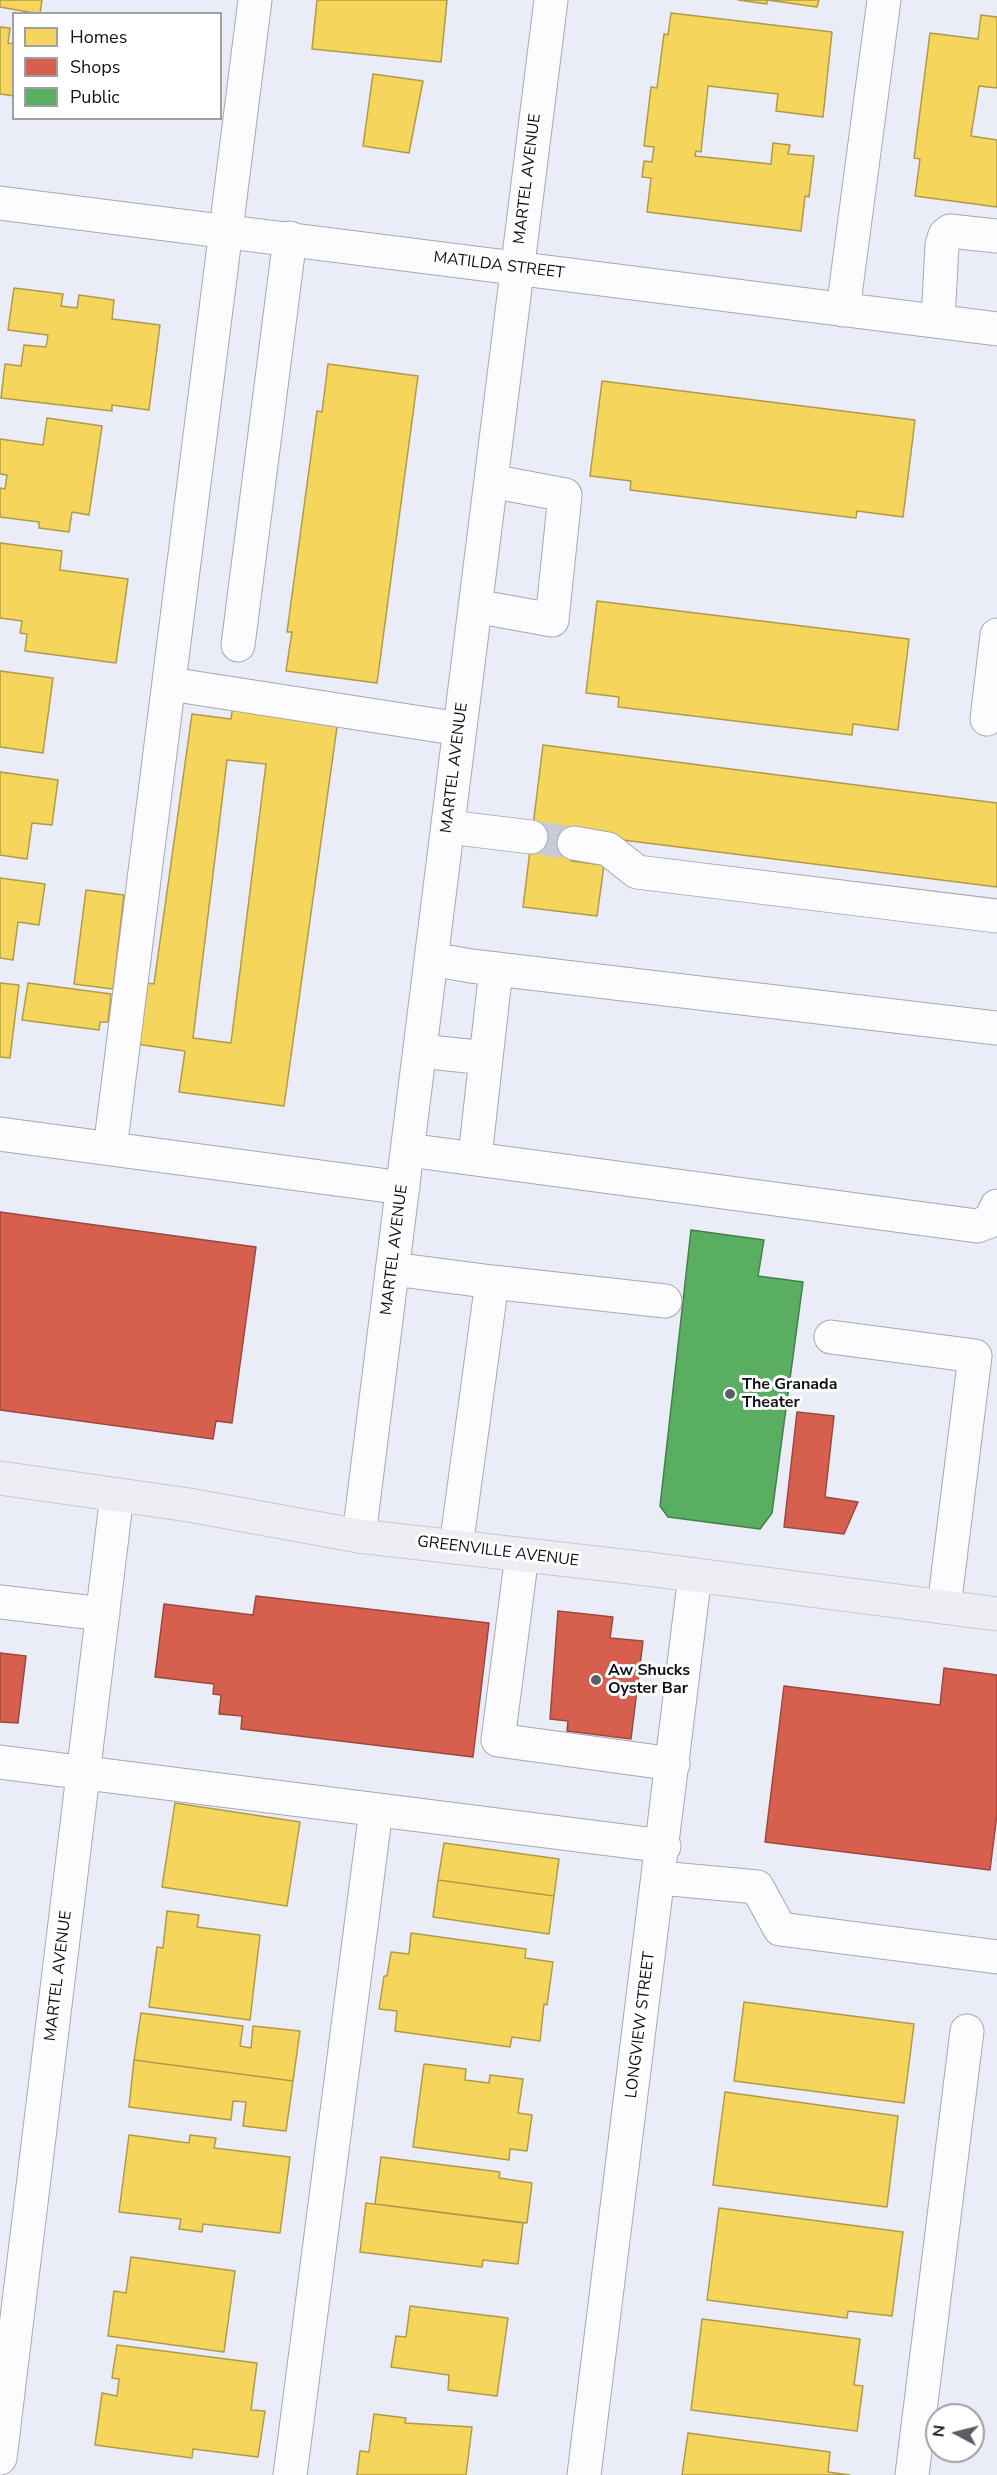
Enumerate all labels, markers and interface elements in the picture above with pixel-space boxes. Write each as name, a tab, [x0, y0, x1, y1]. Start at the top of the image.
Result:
legend	[12, 12, 222, 120]
text: Homes	[70, 25, 127, 49]
text: Shops	[70, 55, 120, 79]
text: Public	[70, 85, 120, 109]
street label: MARTEL AVENUE	[510, 113, 546, 245]
street label: MATILDA STREET	[432, 248, 566, 284]
street label: MARTEL AVENUE	[437, 702, 473, 834]
street label: MARTEL AVENUE	[377, 1184, 413, 1316]
place label: The Granada Theater	[742, 1375, 837, 1413]
marker: The Granada Theater	[723, 1387, 737, 1401]
street label: GREENVILLE AVENUE	[416, 1533, 580, 1571]
place label: Aw Shucks Oyster Bar	[608, 1661, 690, 1699]
marker: Aw Shucks Oyster Bar	[589, 1673, 603, 1687]
street label: MARTEL AVENUE	[41, 1910, 77, 2042]
street label: LONGVIEW STREET	[622, 1951, 660, 2099]
north arrow	[925, 2403, 985, 2463]
text: N	[927, 2424, 951, 2438]

